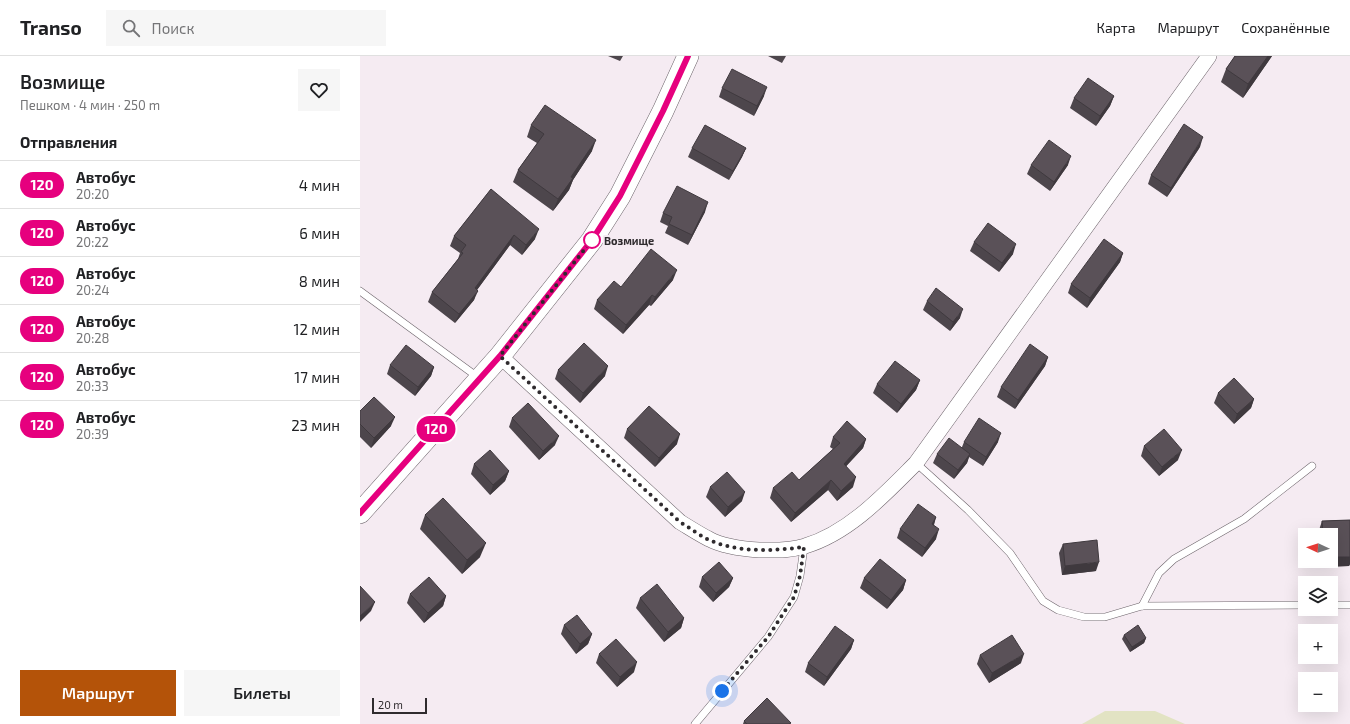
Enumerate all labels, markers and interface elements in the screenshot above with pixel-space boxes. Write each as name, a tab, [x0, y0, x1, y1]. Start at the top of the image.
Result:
search box	[106, 10, 386, 46]
text: Transo	[20, 16, 82, 39]
icon: search	[120, 17, 142, 39]
text: Поиск	[152, 19, 194, 37]
text: Карта	[1097, 19, 1135, 36]
text: Маршрут	[1157, 19, 1219, 36]
text: Сохранённые	[1241, 19, 1330, 36]
button: heart	[298, 69, 340, 111]
text: Возмище	[20, 70, 105, 93]
text: Пешком · 4 мин · 250 m	[20, 97, 160, 113]
text: Отправления	[20, 133, 117, 151]
text: Автобус	[76, 168, 136, 186]
text: 120	[30, 176, 54, 193]
text: 4 мин	[299, 176, 340, 194]
text: 20:20	[76, 186, 109, 202]
text: Автобус	[76, 216, 136, 234]
text: 120	[30, 224, 54, 241]
text: 6 мин	[299, 224, 340, 242]
marker: Возмище	[583, 231, 601, 249]
text: 20:22	[76, 234, 109, 250]
place label: Возмище	[604, 234, 654, 247]
text: Автобус	[76, 264, 136, 282]
text: 120	[30, 272, 54, 289]
text: 8 мин	[299, 272, 340, 290]
text: 20:24	[76, 282, 110, 298]
text: Автобус	[76, 312, 136, 330]
text: 120	[30, 320, 54, 337]
text: 12 мин	[293, 320, 340, 338]
text: 20:28	[76, 330, 109, 346]
text: Автобус	[76, 360, 136, 378]
text: 120	[30, 368, 54, 385]
text: 17 мин	[294, 368, 340, 386]
text: 20:33	[76, 378, 109, 394]
text: Автобус	[76, 408, 136, 426]
text: 120	[30, 416, 54, 433]
text: 23 мин	[291, 416, 340, 434]
line badge: 120	[413, 416, 459, 442]
text: 120	[424, 420, 448, 437]
text: 20:39	[76, 426, 109, 442]
north arrow	[1298, 528, 1338, 568]
map controls	[1298, 528, 1338, 712]
button: layers	[1298, 576, 1338, 616]
button: +	[1298, 624, 1338, 664]
button: Маршрут	[20, 670, 176, 716]
button: Билеты	[184, 670, 340, 716]
button: −	[1298, 672, 1338, 712]
your location	[712, 681, 732, 701]
scale bar	[372, 696, 427, 715]
text: 20 m	[378, 698, 403, 711]

